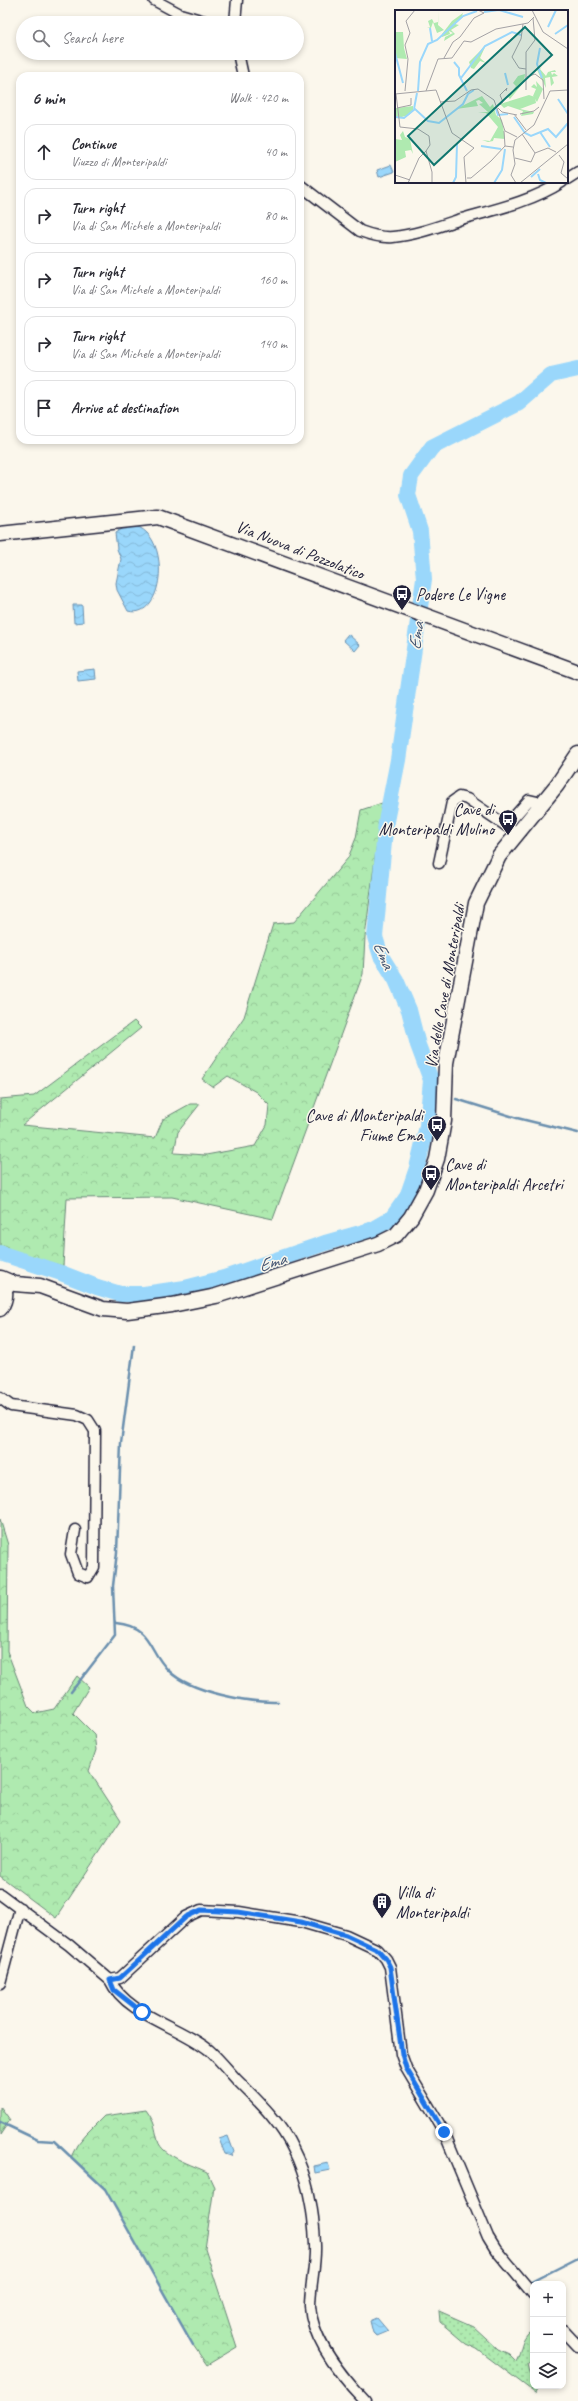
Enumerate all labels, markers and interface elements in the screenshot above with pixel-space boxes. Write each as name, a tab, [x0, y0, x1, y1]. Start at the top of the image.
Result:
inset map	[395, 10, 568, 183]
search box	[16, 16, 304, 60]
icon: search	[30, 27, 52, 49]
text: Search here	[62, 29, 123, 48]
text: 6 min	[32, 88, 65, 109]
text: Walk · 420 m	[229, 90, 288, 106]
text: Continue	[71, 135, 116, 154]
icon: ahead	[33, 141, 55, 163]
text: 40 m	[265, 144, 287, 160]
text: Viuzzo di Monteripaldi	[71, 154, 167, 170]
text: Turn right	[71, 199, 124, 218]
icon: right	[33, 205, 55, 227]
text: 80 m	[265, 208, 287, 224]
text: Via di San Michele a Monteripaldi	[71, 218, 220, 234]
text: Turn right	[71, 263, 124, 282]
icon: right	[33, 269, 55, 291]
text: 160 m	[259, 272, 287, 288]
text: Via di San Michele a Monteripaldi	[71, 282, 220, 298]
text: Turn right	[71, 327, 124, 346]
icon: right	[33, 333, 55, 355]
text: 140 m	[259, 336, 287, 352]
text: Via di San Michele a Monteripaldi	[71, 346, 220, 362]
icon: arrive	[33, 397, 55, 419]
text: Arrive at destination	[71, 399, 178, 418]
street label: Via Nuova di Pozzolatico	[233, 516, 369, 585]
bus stop icon: Podere Le Vigne	[391, 583, 413, 611]
place label: Podere Le Vigne	[416, 584, 506, 605]
water label: Ema	[403, 619, 429, 651]
place label: Cave di Monteripaldi Mulino	[379, 799, 497, 840]
bus stop icon: Cave di Monteripaldi Mulino	[497, 808, 519, 836]
street label: Via delle Cave di Monteripaldi	[420, 899, 470, 1070]
water label: Ema	[369, 938, 400, 974]
place label: Cave di Monteripaldi Fiume Ema	[306, 1105, 425, 1146]
bus stop icon: Cave di Monteripaldi Fiume Ema	[426, 1114, 448, 1142]
place label: Cave di Monteripaldi Arcetri	[445, 1154, 565, 1195]
bus stop icon: Cave di Monteripaldi Arcetri	[420, 1163, 442, 1191]
water label: Ema	[256, 1247, 290, 1277]
place label: Villa di Monteripaldi	[396, 1882, 471, 1923]
building icon: Villa di Monteripaldi	[371, 1891, 393, 1919]
route start	[133, 2003, 151, 2021]
route end	[435, 2123, 453, 2141]
map controls	[530, 2281, 566, 2389]
button: +	[530, 2281, 566, 2317]
button: −	[530, 2317, 566, 2353]
button: layers	[530, 2353, 566, 2389]

